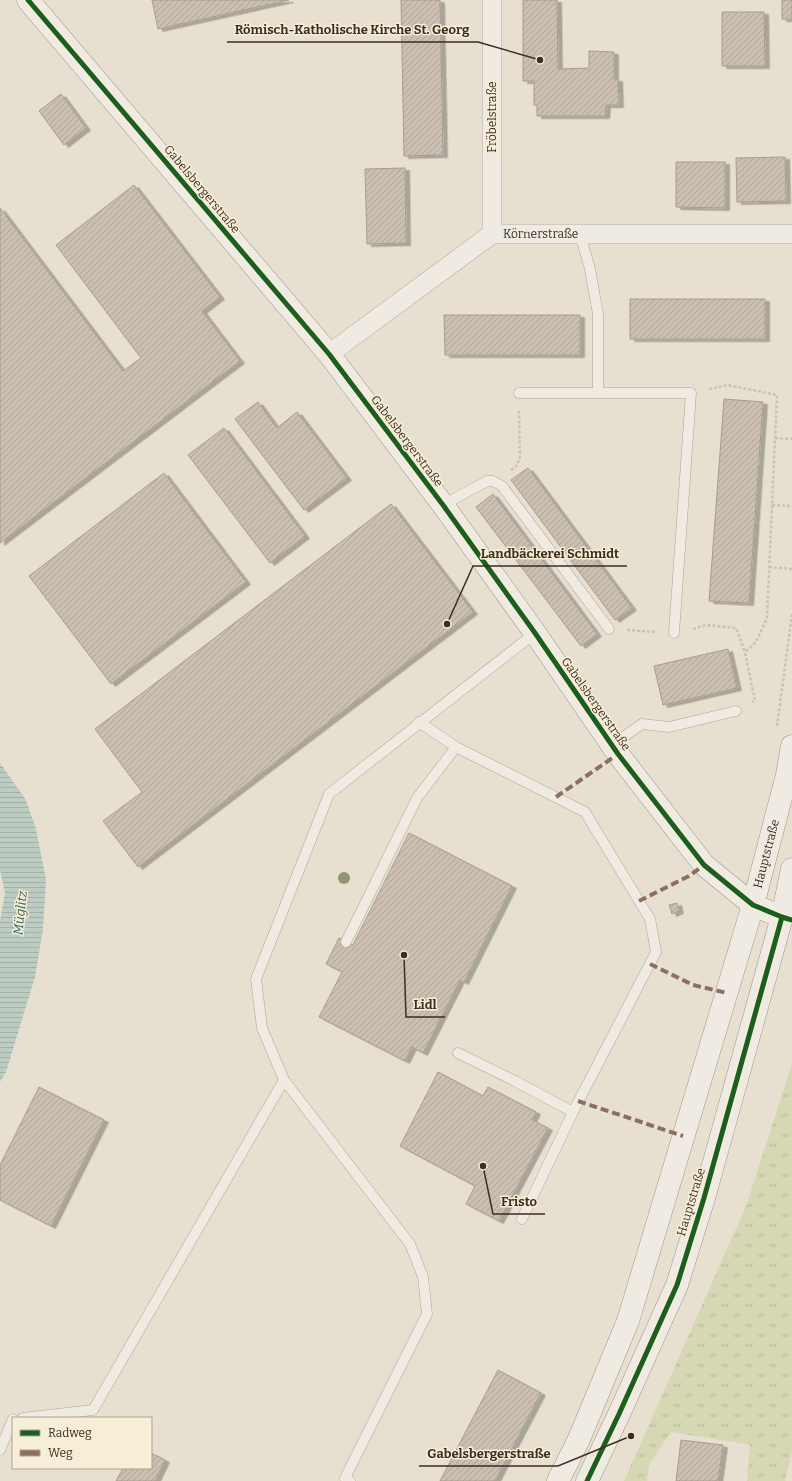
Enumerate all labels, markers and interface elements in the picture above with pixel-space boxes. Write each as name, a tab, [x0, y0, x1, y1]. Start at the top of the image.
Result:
callout: Römisch-Katholische Kirche St. Georg	[227, 17, 478, 42]
text: Römisch-Katholische Kirche St. Georg	[235, 22, 470, 37]
street label: Fröbelstraße	[485, 81, 499, 153]
street label: Gabelsbergerstraße	[161, 142, 243, 236]
street label: Körnerstraße	[503, 227, 578, 241]
street label: Gabelsbergerstraße	[368, 393, 446, 489]
callout: Landbäckerei Schmidt	[473, 541, 627, 566]
text: Landbäckerei Schmidt	[481, 546, 619, 561]
street label: Gabelsbergerstraße	[559, 655, 633, 753]
street label: Hauptstraße	[751, 818, 782, 890]
water label: Müglitz	[10, 890, 30, 936]
callout: Lidl	[406, 992, 445, 1017]
text: Lidl	[413, 997, 437, 1012]
street label: Hauptstraße	[674, 1166, 708, 1238]
callout: Fristo	[493, 1189, 545, 1214]
text: Fristo	[501, 1194, 538, 1209]
legend	[12, 1417, 152, 1469]
text: Radweg	[48, 1426, 92, 1440]
callout: Gabelsbergerstraße	[419, 1441, 558, 1466]
text: Weg	[48, 1446, 73, 1460]
text: Gabelsbergerstraße	[427, 1446, 551, 1461]

